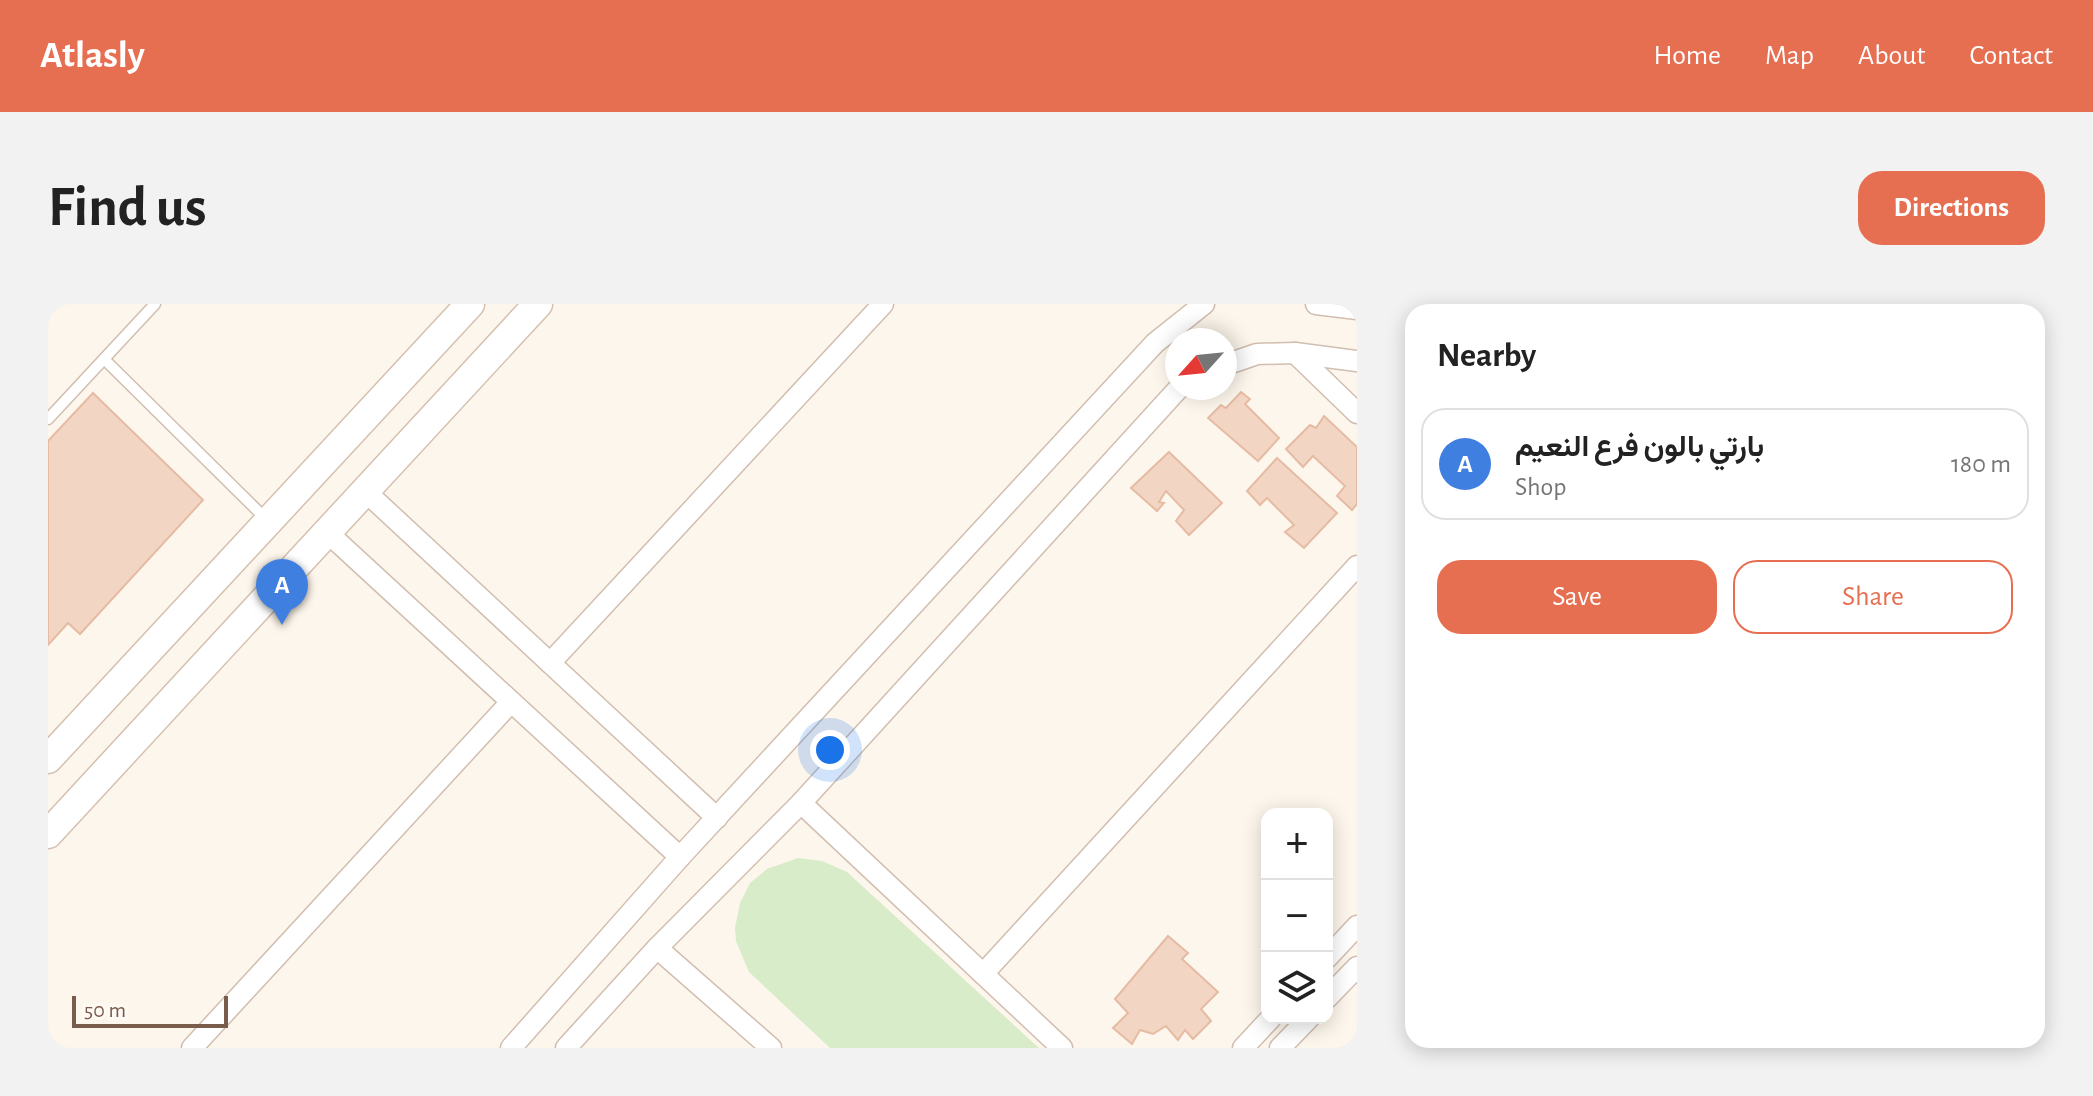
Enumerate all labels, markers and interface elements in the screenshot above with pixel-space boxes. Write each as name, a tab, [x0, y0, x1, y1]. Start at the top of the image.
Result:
text: Atlasly	[40, 37, 145, 75]
text: Home	[1654, 42, 1721, 70]
text: Map	[1765, 42, 1814, 70]
text: About	[1858, 42, 1926, 70]
text: Contact	[1970, 42, 2053, 70]
button: Directions	[1858, 171, 2045, 245]
text: Find us	[48, 180, 206, 236]
north arrow	[1165, 328, 1237, 400]
text: Nearby	[1437, 339, 1536, 373]
text: بارتي بالون فرع النعيم	[1515, 432, 1764, 462]
text: A	[1457, 451, 1473, 477]
text: 180 m	[1951, 451, 2011, 477]
text: Shop	[1515, 474, 1567, 500]
pin: A	[256, 559, 308, 625]
button: Save	[1437, 560, 1717, 634]
button: Share	[1733, 560, 2013, 634]
your location	[810, 730, 850, 770]
map controls	[1261, 808, 1333, 1024]
button: +	[1261, 808, 1333, 880]
button: −	[1261, 880, 1333, 952]
button: layers	[1261, 952, 1333, 1024]
scale bar	[72, 992, 228, 1028]
text: 50 m	[84, 999, 126, 1021]

